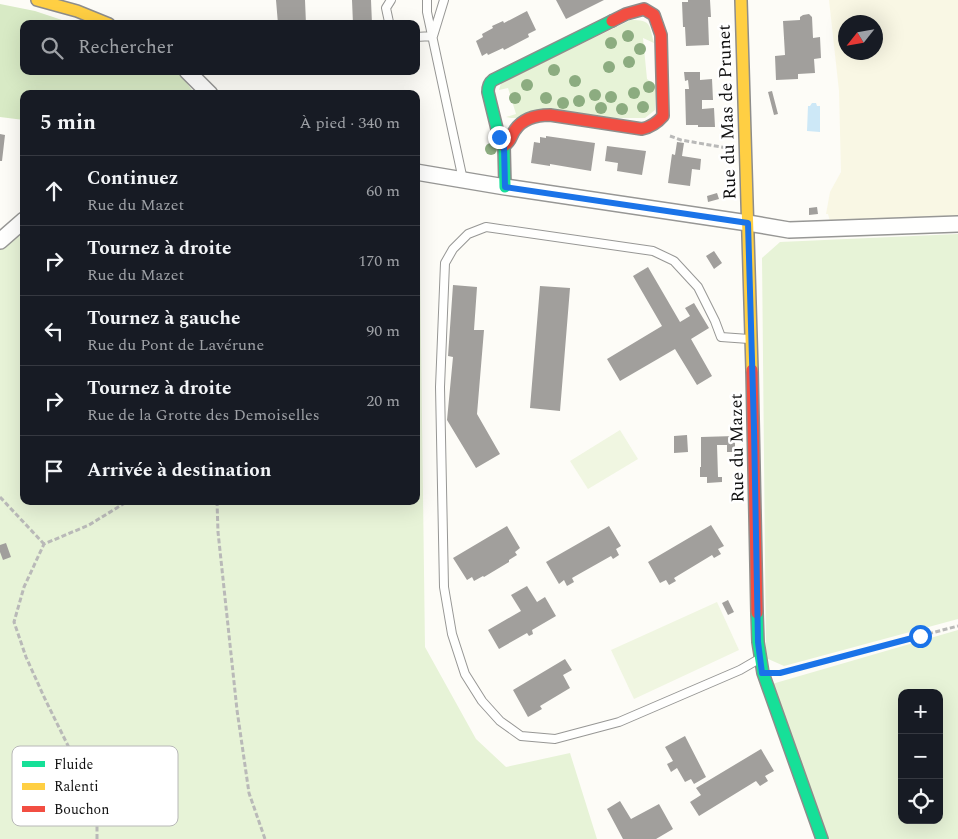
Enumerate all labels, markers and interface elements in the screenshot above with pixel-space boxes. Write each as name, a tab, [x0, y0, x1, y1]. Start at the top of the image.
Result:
north arrow	[838, 15, 883, 60]
search box	[20, 20, 420, 75]
street label: Rue du Mas de Prunet	[710, 24, 744, 200]
text: Rechercher	[78, 33, 174, 62]
icon: search	[38, 34, 66, 62]
text: 5 min	[40, 107, 96, 139]
text: À pied · 340 m	[299, 111, 400, 135]
route end	[488, 126, 511, 149]
text: Continuez	[87, 164, 178, 193]
icon: ahead	[40, 177, 68, 205]
text: 60 m	[366, 179, 400, 203]
text: Rue du Mazet	[87, 193, 184, 217]
text: Tournez à droite	[87, 234, 231, 263]
icon: right	[40, 247, 68, 275]
text: 170 m	[358, 249, 400, 273]
text: Rue du Mazet	[87, 263, 184, 287]
text: Tournez à gauche	[87, 304, 240, 333]
icon: left	[40, 317, 68, 345]
text: 90 m	[366, 319, 400, 343]
text: Rue du Pont de Lavérune	[87, 333, 264, 357]
text: Tournez à droite	[87, 374, 231, 403]
icon: right	[40, 387, 68, 415]
text: 20 m	[366, 389, 400, 413]
street label: Rue du Mazet	[723, 393, 751, 503]
text: Rue de la Grotte des Demoiselles	[87, 403, 320, 427]
text: Arrivée à destination	[87, 456, 271, 485]
icon: arrive	[40, 457, 68, 485]
route start	[909, 625, 932, 648]
map controls	[898, 689, 943, 824]
button: +	[898, 689, 943, 734]
button: −	[898, 734, 943, 779]
legend	[12, 746, 178, 826]
text: Fluide	[54, 754, 93, 775]
text: Ralenti	[54, 776, 99, 797]
button: locate	[898, 779, 943, 824]
text: Bouchon	[54, 799, 109, 820]

